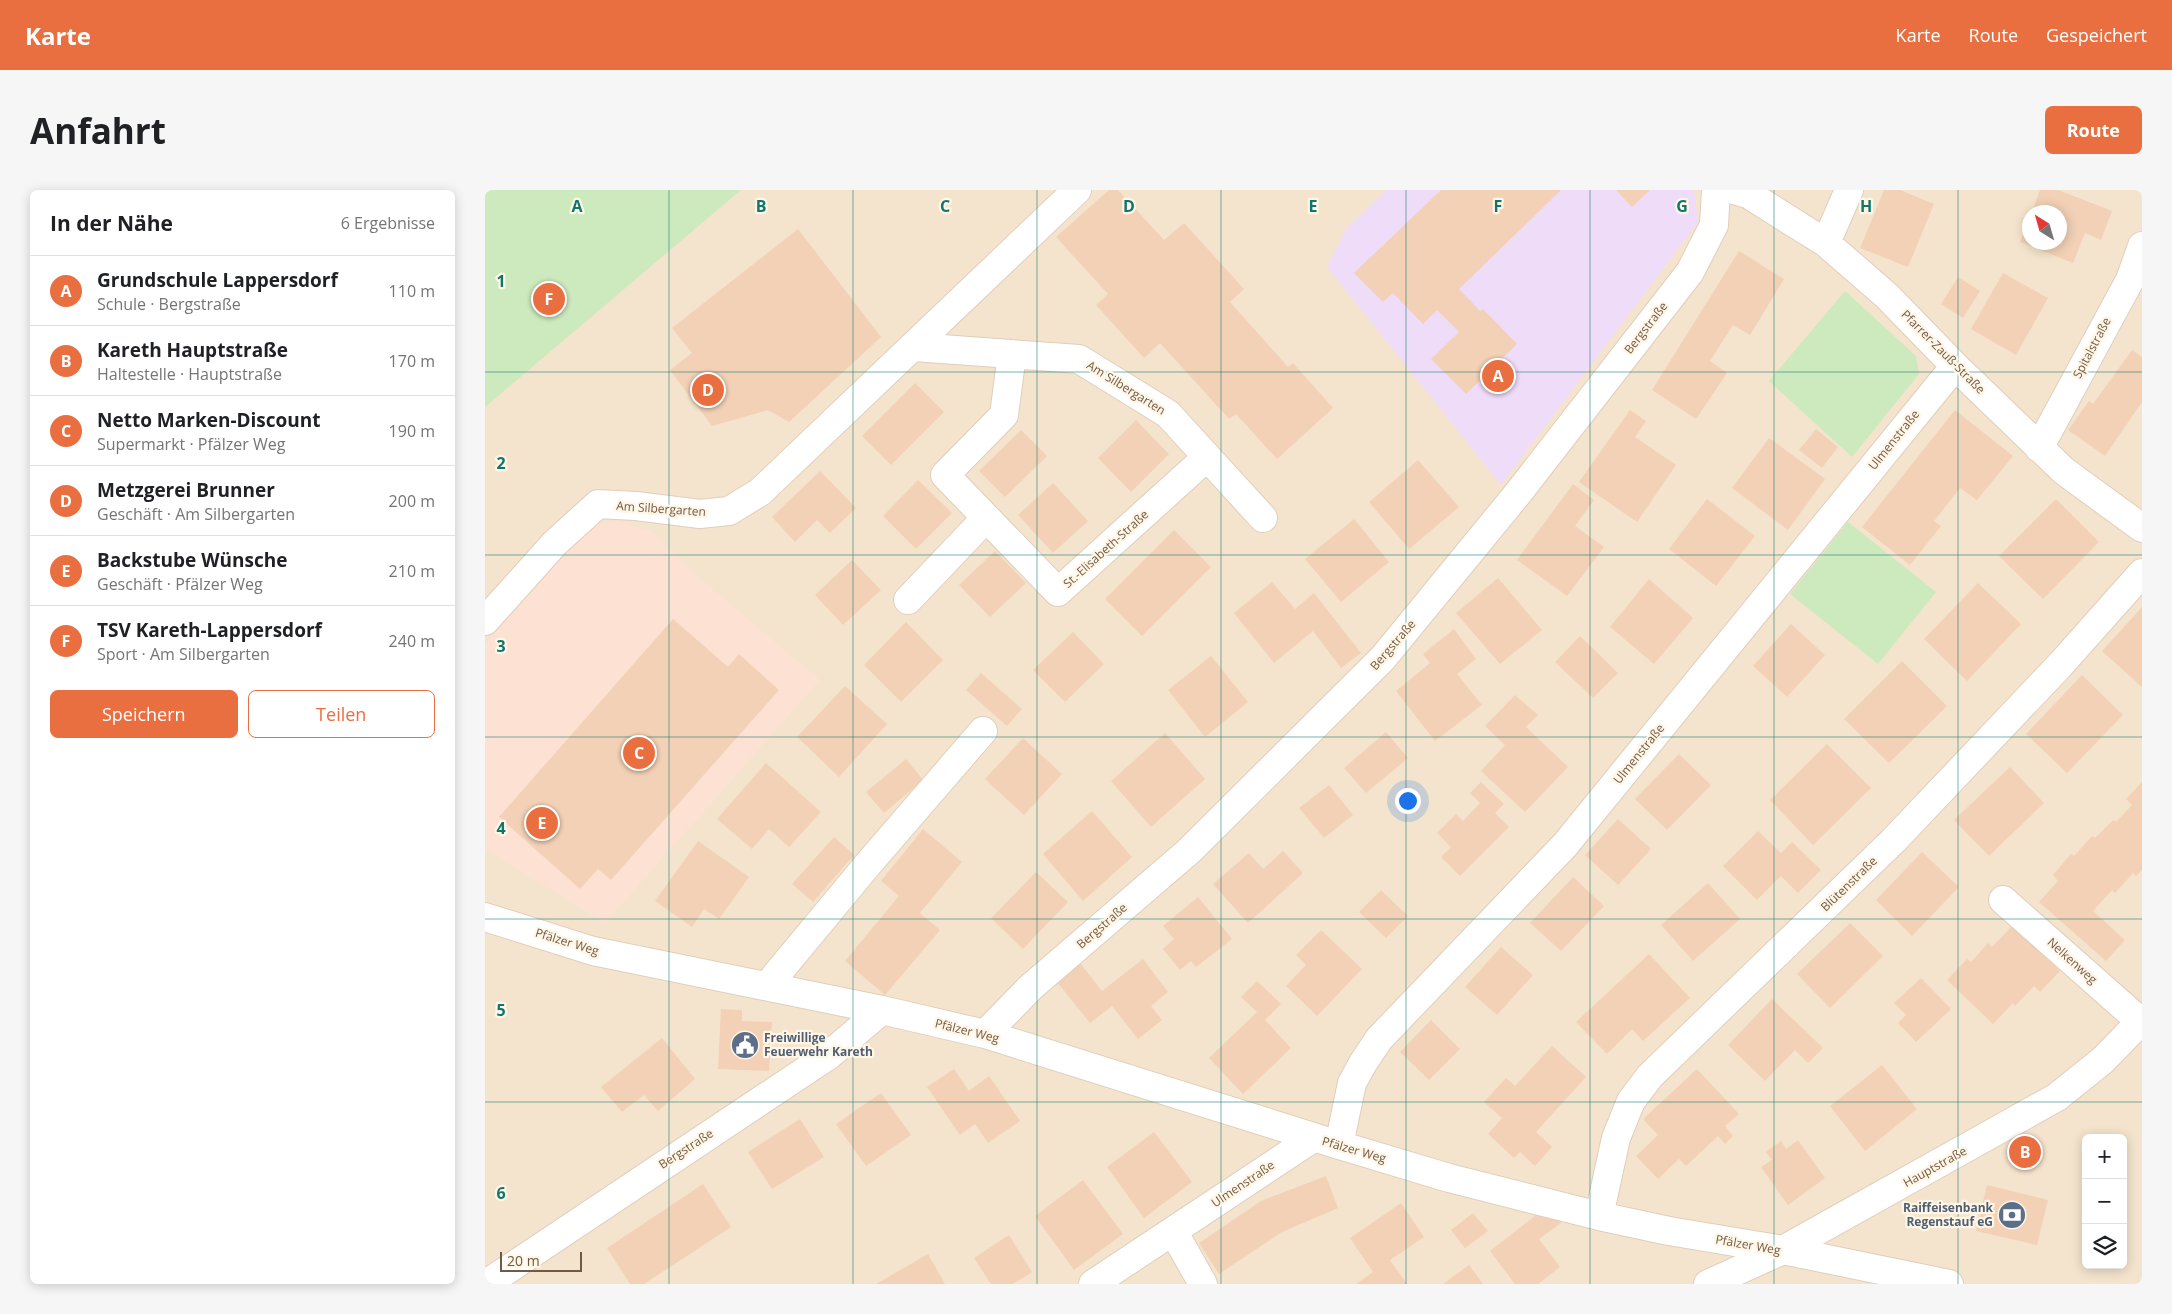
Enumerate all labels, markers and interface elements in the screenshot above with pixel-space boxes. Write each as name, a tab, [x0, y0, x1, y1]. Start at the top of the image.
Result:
text: Karte	[25, 19, 91, 52]
text: Karte	[1896, 23, 1941, 47]
text: Route	[1969, 23, 2018, 47]
text: Gespeichert	[2046, 23, 2147, 47]
button: Route	[2045, 106, 2142, 154]
text: Anfahrt	[30, 107, 166, 154]
text: A	[571, 195, 583, 217]
text: B	[756, 195, 766, 217]
text: C	[940, 195, 950, 217]
text: D	[1123, 195, 1135, 217]
text: E	[1309, 195, 1318, 217]
text: F	[1494, 195, 1502, 217]
text: G	[1676, 195, 1688, 217]
text: H	[1860, 195, 1872, 217]
north arrow	[2022, 205, 2067, 250]
text: In der Nähe	[50, 209, 173, 237]
text: 6 Ergebnisse	[341, 212, 435, 234]
text: Grundschule Lappersdorf	[97, 267, 338, 293]
text: 1	[496, 270, 506, 292]
text: A	[60, 280, 72, 302]
text: 110 m	[389, 280, 435, 302]
pin: F	[533, 280, 565, 318]
text: Schule · Bergstraße	[97, 293, 241, 315]
street label: Bergstraße	[1620, 298, 1671, 357]
street label: Pfarrer-Zauß-Straße	[1898, 306, 1989, 397]
street label: Spitalstraße	[2068, 314, 2115, 381]
text: Kareth Hauptstraße	[97, 337, 288, 363]
text: B	[61, 350, 71, 372]
text: 170 m	[389, 350, 435, 372]
street label: Am Silbergarten	[1084, 357, 1169, 419]
pin: A	[1482, 357, 1514, 395]
text: Haltestelle · Hauptstraße	[97, 363, 282, 385]
pin: D	[692, 371, 724, 409]
street label: Ulmenstraße	[1864, 406, 1923, 473]
text: Netto Marken-Discount	[97, 407, 321, 433]
text: C	[61, 420, 71, 442]
text: 190 m	[389, 420, 435, 442]
text: Supermarkt · Pfälzer Weg	[97, 433, 285, 455]
text: 2	[496, 452, 506, 474]
text: Metzgerei Brunner	[97, 477, 275, 503]
text: D	[60, 490, 72, 512]
text: 200 m	[389, 490, 435, 512]
street label: Am Silbergarten	[616, 497, 706, 520]
text: Geschäft · Am Silbergarten	[97, 503, 295, 525]
street label: St.-Elisabeth-Straße	[1059, 506, 1152, 591]
text: Backstube Wünsche	[97, 547, 287, 573]
text: E	[62, 560, 70, 582]
text: 210 m	[389, 560, 435, 582]
text: Geschäft · Pfälzer Weg	[97, 573, 263, 595]
street label: Bergstraße	[1366, 616, 1419, 674]
text: TSV Kareth-Lappersdorf	[97, 617, 322, 643]
text: F	[62, 630, 70, 652]
text: 240 m	[389, 630, 435, 652]
text: 3	[496, 635, 506, 657]
text: Sport · Am Silbergarten	[97, 643, 270, 665]
button: Speichern	[50, 690, 238, 738]
button: Teilen	[248, 690, 435, 738]
street label: Ulmenstraße	[1609, 720, 1668, 787]
pin: C	[623, 734, 655, 772]
your location	[1395, 788, 1421, 814]
pin: E	[526, 804, 558, 842]
text: 4	[496, 817, 506, 839]
street label: Blütenstraße	[1817, 852, 1881, 915]
street label: Bergstraße	[1073, 899, 1131, 952]
street label: Pfälzer Weg	[533, 924, 601, 959]
street label: Nelkenweg	[2044, 934, 2101, 988]
text: 5	[496, 999, 506, 1021]
street label: Pfälzer Weg	[933, 1014, 1002, 1047]
place label: Freiwillige Feuerwehr Kareth	[764, 1029, 873, 1060]
public building icon: Freiwillige Feuerwehr Kareth	[730, 1030, 760, 1060]
street label: Bergstraße	[655, 1125, 716, 1173]
street label: Pfälzer Weg	[1320, 1132, 1389, 1167]
pin: B	[2009, 1133, 2041, 1171]
map controls	[2082, 1134, 2127, 1269]
button: +	[2082, 1134, 2127, 1179]
street label: Hauptstraße	[1900, 1142, 1970, 1191]
street label: Ulmenstraße	[1208, 1156, 1278, 1211]
button: −	[2082, 1179, 2127, 1224]
text: 6	[496, 1182, 506, 1204]
place label: Raiffeisenbank Regenstauf eG	[1903, 1199, 1994, 1230]
bank icon: Raiffeisenbank Regenstauf eG	[1997, 1200, 2027, 1230]
button: layers	[2082, 1224, 2127, 1269]
street label: Pfälzer Weg	[1714, 1230, 1782, 1259]
scale bar	[500, 1249, 583, 1272]
text: 20 m	[507, 1251, 540, 1270]

